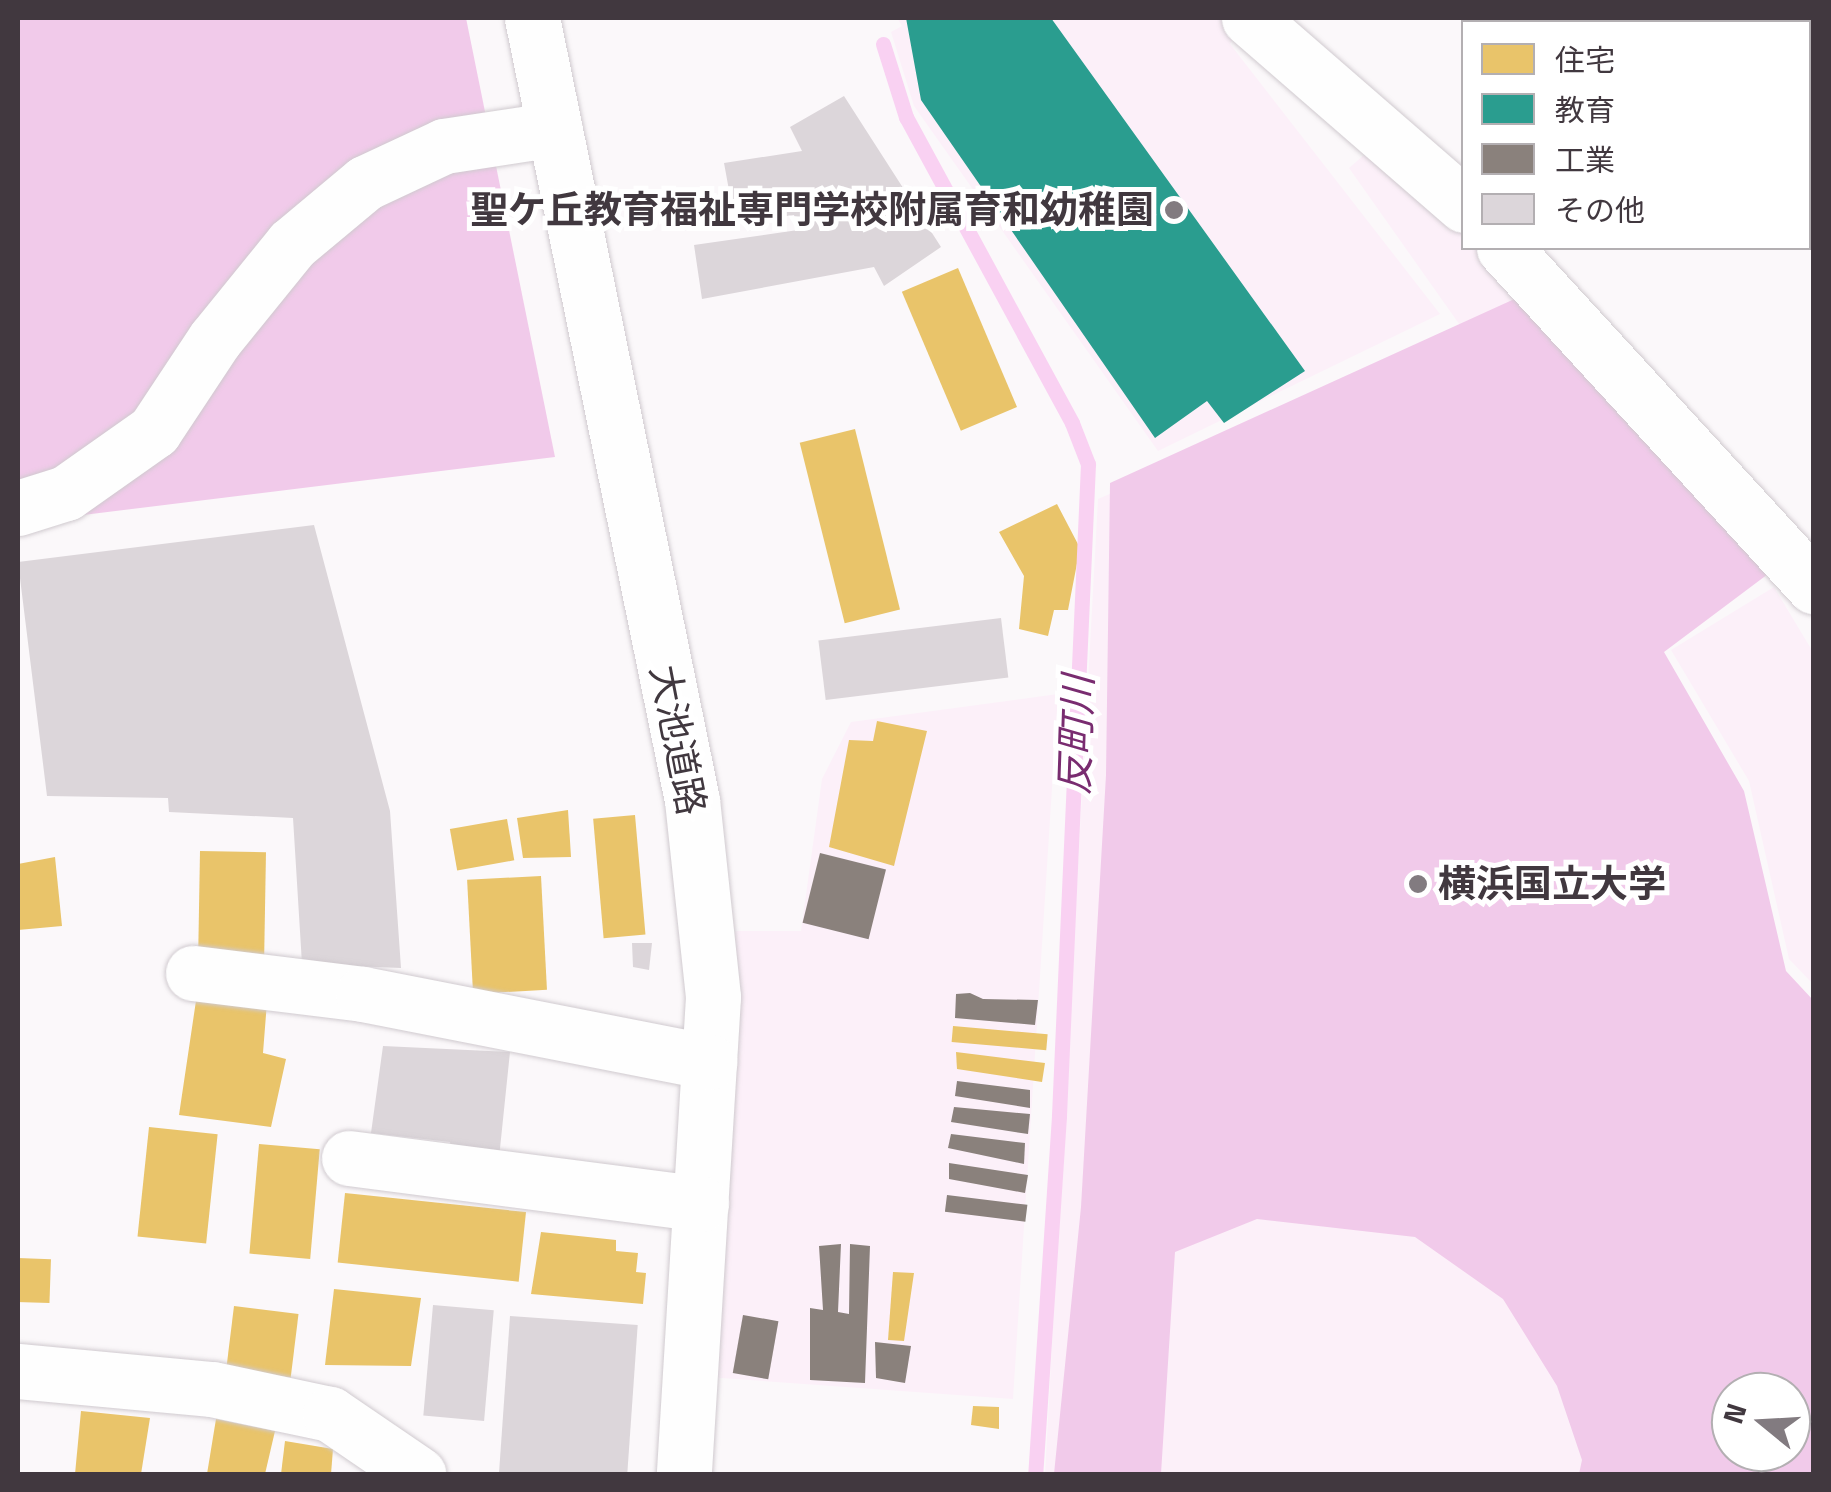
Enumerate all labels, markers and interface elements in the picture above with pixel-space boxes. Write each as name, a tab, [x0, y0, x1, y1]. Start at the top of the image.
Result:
legend	[1461, 20, 1811, 250]
text: 住宅	[1555, 37, 1615, 83]
text: 教育	[1555, 87, 1615, 133]
text: 工業	[1555, 137, 1615, 183]
place label: 聖ケ丘教育福祉専門学校附属育和幼稚園	[470, 187, 1154, 233]
text: その他	[1555, 187, 1645, 233]
marker: 聖ケ丘教育福祉専門学校附属育和幼稚園	[1163, 199, 1185, 221]
street label: 大池道路	[641, 661, 715, 819]
water label: 反町川	[1050, 674, 1102, 796]
place label: 横浜国立大学	[1438, 861, 1666, 907]
marker: 横浜国立大学	[1407, 873, 1429, 895]
north arrow	[1711, 1372, 1811, 1472]
text: N	[1710, 1397, 1757, 1429]

